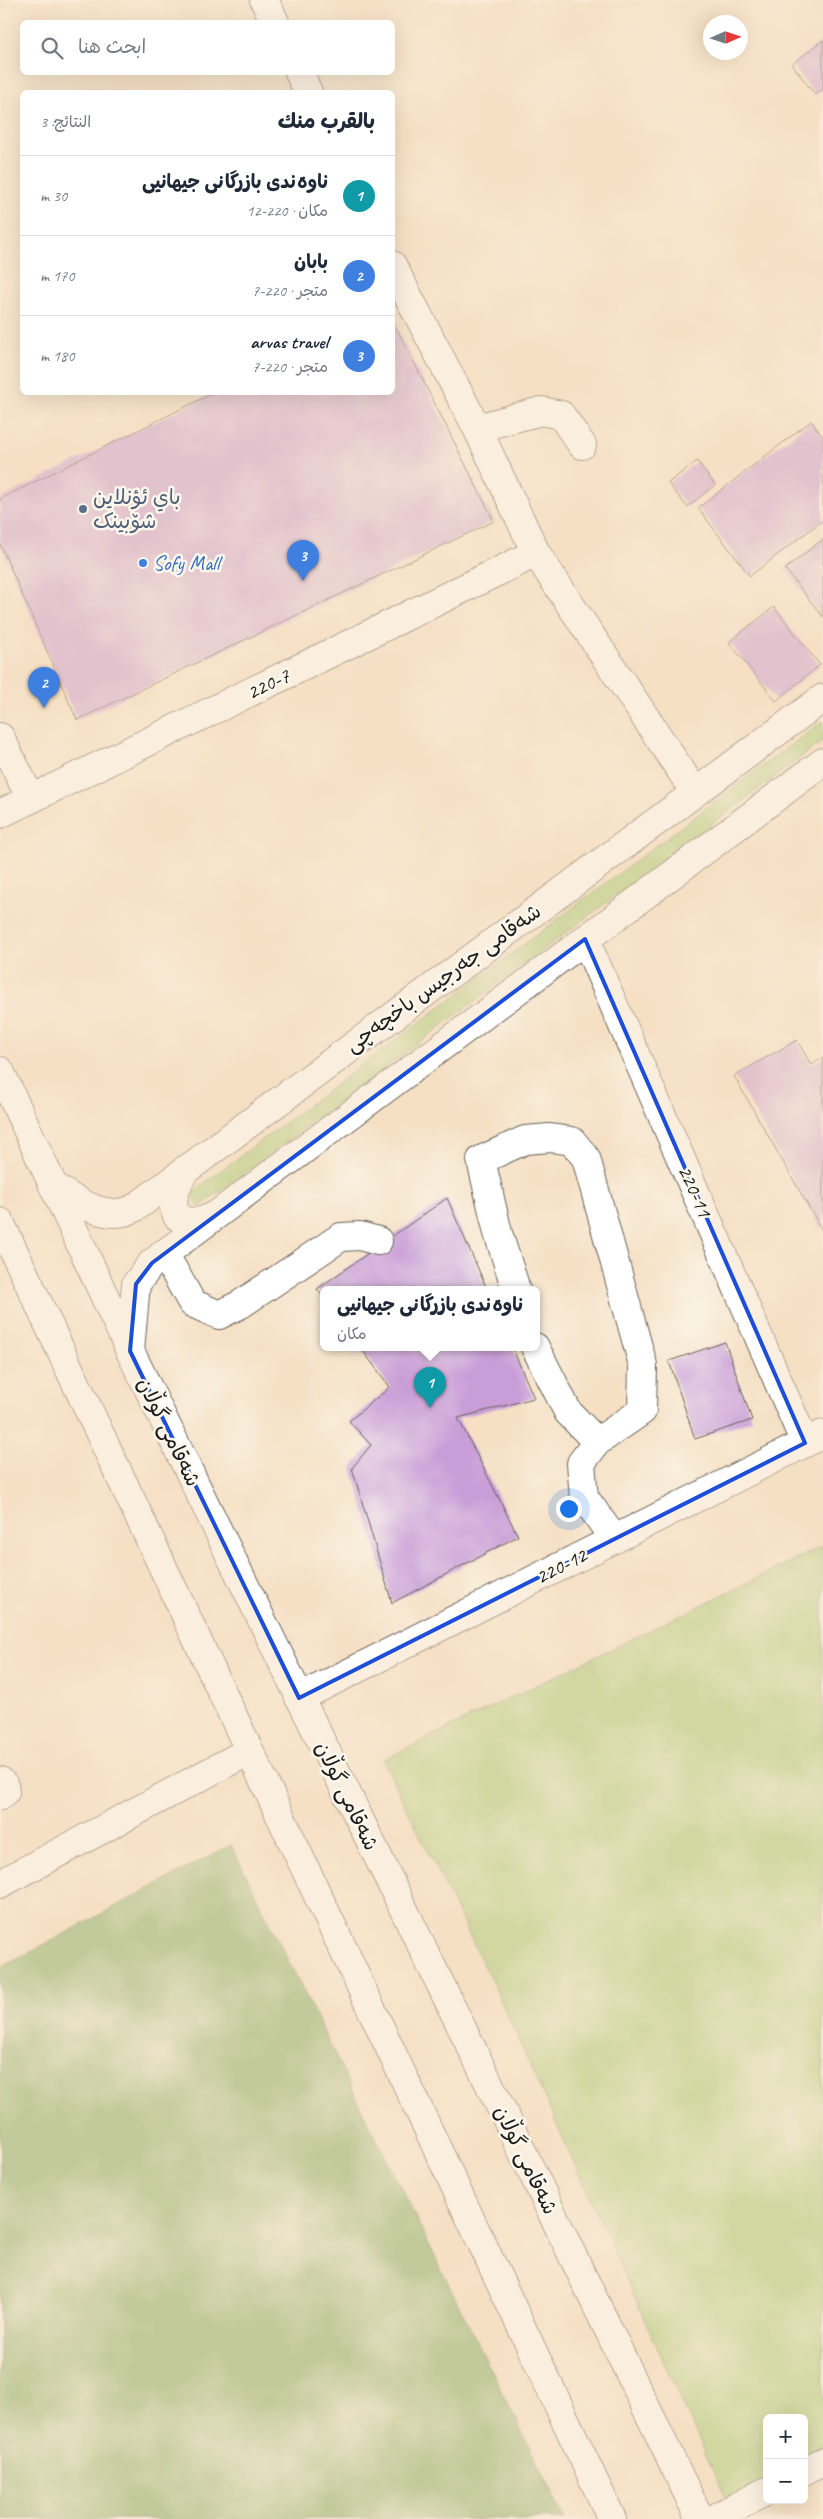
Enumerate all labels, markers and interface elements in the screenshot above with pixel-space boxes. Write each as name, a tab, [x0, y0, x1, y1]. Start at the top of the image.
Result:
north arrow	[703, 15, 748, 60]
search box	[20, 20, 395, 75]
icon: search	[38, 34, 66, 62]
text: ابحث هنا	[78, 35, 146, 59]
text: بالقرب منك	[278, 108, 375, 134]
text: النتائج: 3	[40, 112, 91, 132]
text: ناوەندی بازرگانی جیهانیی	[142, 170, 328, 194]
text: 30 m	[40, 186, 67, 206]
text: 1	[355, 186, 363, 206]
text: مكان · 220-12	[246, 201, 328, 221]
text: بابان	[294, 250, 328, 274]
text: 170 m	[40, 266, 74, 286]
text: 2	[355, 266, 363, 286]
text: متجر · 220-7	[252, 281, 328, 301]
text: arvas travel	[250, 330, 328, 354]
text: 180 m	[40, 346, 74, 366]
text: 3	[355, 346, 363, 366]
text: متجر · 220-7	[252, 357, 328, 377]
place label: باي ئؤنلاین شۆبینک	[93, 484, 181, 534]
marker: باي ئؤنلاین شۆبینک	[77, 503, 89, 515]
pin: 3	[287, 540, 319, 581]
place label: Sofy Mall	[153, 550, 223, 576]
marker: Sofy Mall	[137, 557, 149, 569]
street label: 220-7	[242, 662, 295, 705]
pin: 2	[28, 667, 60, 708]
street label: شەقامی جەرجیس باخچەچی	[340, 898, 547, 1059]
street label: 220-11	[672, 1161, 719, 1222]
popup	[320, 1286, 540, 1351]
text: ناوەندی بازرگانی جیهانیی	[337, 1293, 523, 1317]
text: مكان	[337, 1324, 367, 1344]
pin: 1	[414, 1367, 446, 1408]
street label: شەقامی گوڵان	[130, 1372, 209, 1491]
your location	[556, 1496, 582, 1522]
street label: 220-12	[531, 1541, 592, 1590]
street label: شەقامی گوڵان	[308, 1736, 387, 1855]
street label: شەقامی گوڵان	[487, 2100, 566, 2219]
map controls	[763, 2414, 808, 2504]
button: +	[763, 2414, 808, 2459]
button: −	[763, 2459, 808, 2504]

